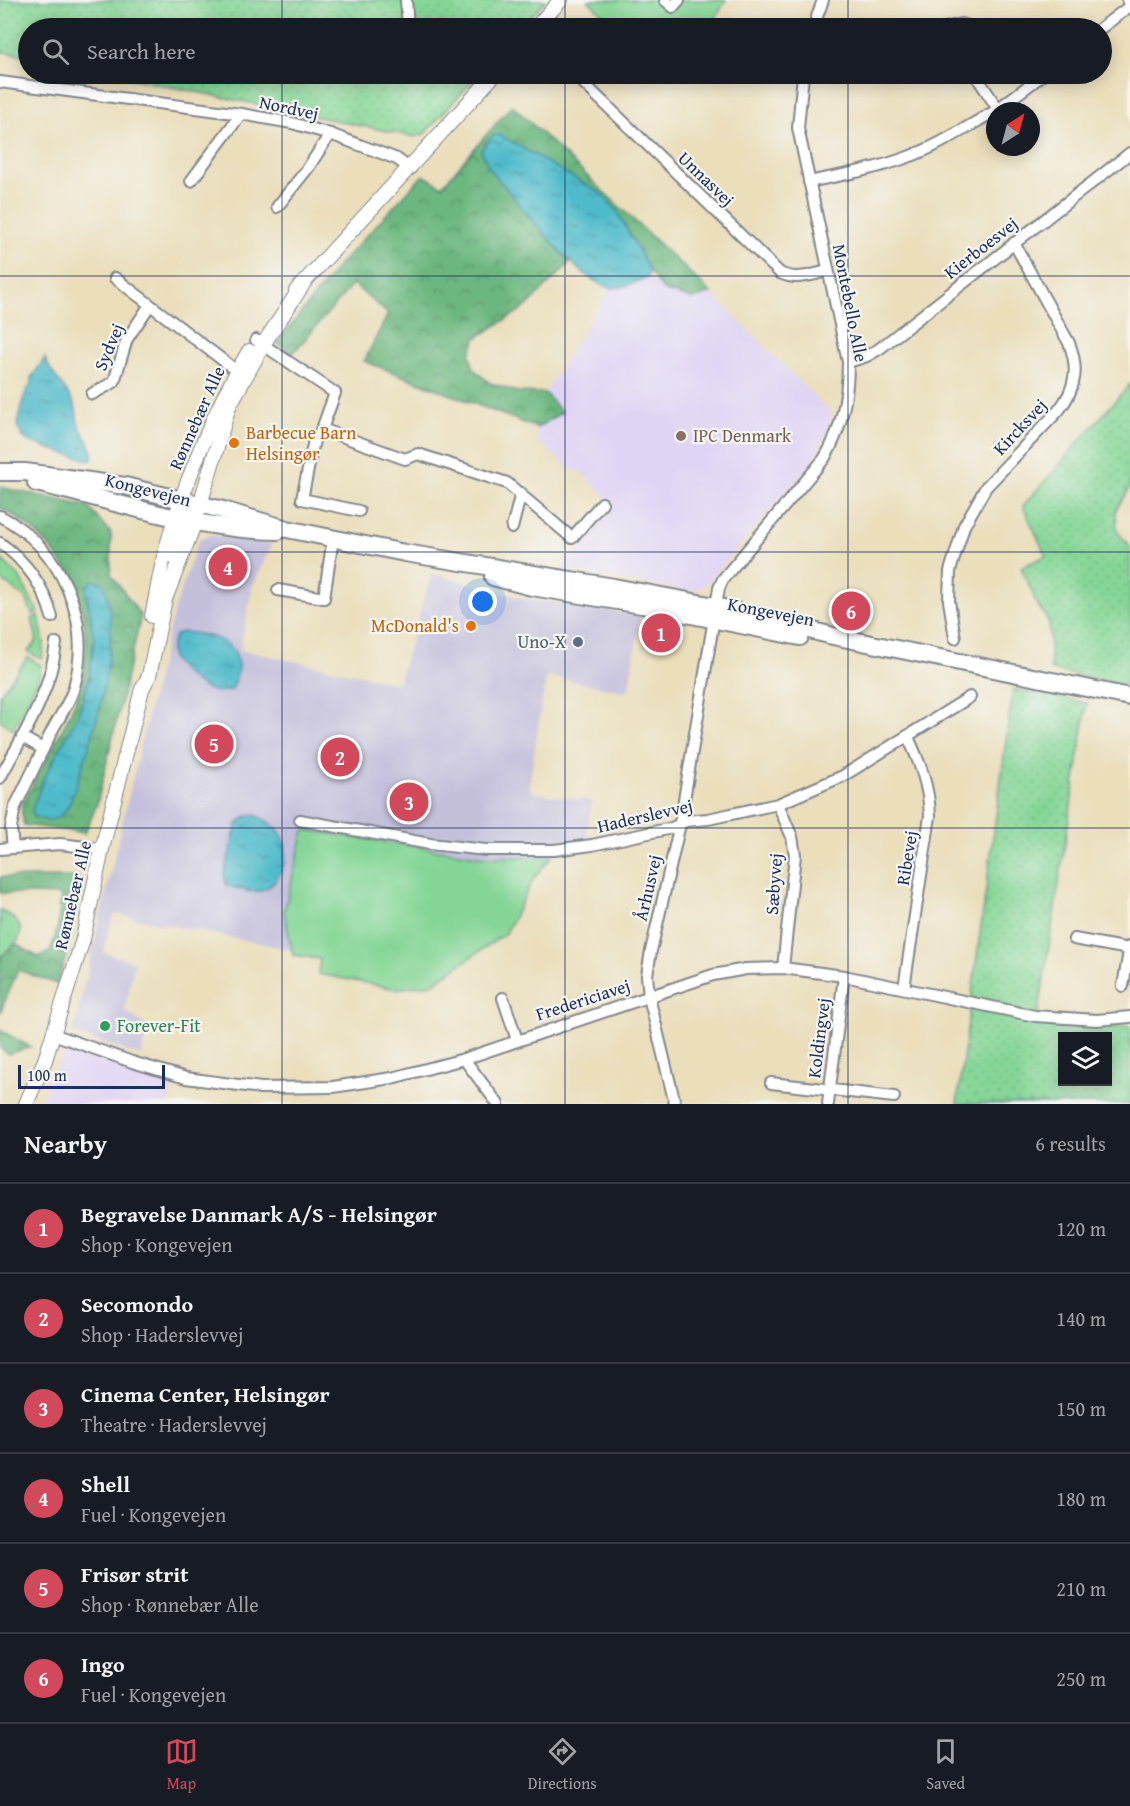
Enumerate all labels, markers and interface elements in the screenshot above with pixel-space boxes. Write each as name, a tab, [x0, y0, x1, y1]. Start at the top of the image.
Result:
search box	[18, 18, 1112, 84]
icon: search	[39, 35, 72, 68]
text: Search here	[87, 35, 196, 67]
street label: Nordvej	[257, 88, 321, 127]
north arrow	[986, 102, 1040, 156]
street label: Unnasvej	[672, 145, 741, 213]
street label: Kierboesvej	[938, 210, 1023, 285]
street label: Montebello Alle	[826, 242, 875, 364]
street label: Sydvej	[87, 319, 131, 375]
street label: Rønnebær Alle	[162, 362, 231, 474]
street label: Kircksvej	[986, 392, 1053, 461]
place label: Barbecue Barn Helsingør	[246, 419, 356, 467]
place label: IPC Denmark	[693, 422, 792, 449]
marker: IPC Denmark	[674, 429, 688, 443]
marker: Barbecue Barn Helsingør	[227, 436, 241, 450]
street label: Kongevejen	[102, 466, 194, 513]
pin: 4	[208, 544, 248, 590]
your location	[468, 587, 497, 616]
pin: 6	[832, 588, 870, 634]
street label: Kongevejen	[725, 590, 817, 633]
pin: 1	[642, 610, 680, 656]
place label: McDonald's	[371, 612, 459, 639]
marker: McDonald's	[464, 619, 478, 633]
place label: Uno-X	[518, 628, 566, 655]
marker: Uno-X	[571, 635, 585, 649]
pin: 5	[194, 722, 234, 766]
pin: 2	[320, 734, 360, 780]
pin: 3	[390, 780, 428, 824]
street label: Haderslevvej	[594, 791, 695, 840]
street label: Ribevej	[889, 829, 924, 887]
street label: Rønnebær Alle	[47, 838, 98, 952]
street label: Århusvej	[627, 852, 668, 924]
street label: Sæbyvej	[758, 852, 789, 916]
street label: Fredericiavej	[532, 972, 634, 1028]
street label: Koldingvej	[800, 996, 837, 1080]
place label: Forever-Fit	[117, 1012, 201, 1039]
marker: Forever-Fit	[98, 1019, 112, 1033]
map controls	[1058, 1032, 1112, 1086]
button: layers	[1058, 1032, 1112, 1086]
scale bar	[18, 1062, 165, 1090]
text: 100 m	[27, 1063, 67, 1087]
text: Nearby	[24, 1124, 107, 1163]
text: 6 results	[1035, 1129, 1106, 1158]
text: Begravelse Danmark A/S - Helsingør	[81, 1198, 437, 1230]
text: 1	[38, 1214, 49, 1243]
text: 120 m	[1056, 1214, 1106, 1243]
text: Shop · Kongevejen	[81, 1230, 233, 1259]
text: Secomondo	[81, 1288, 193, 1320]
text: 2	[38, 1304, 49, 1333]
text: 140 m	[1056, 1304, 1106, 1333]
text: Shop · Haderslevvej	[81, 1320, 243, 1349]
text: Cinema Center, Helsingør	[81, 1378, 330, 1410]
text: 3	[38, 1394, 49, 1423]
text: 150 m	[1056, 1394, 1106, 1423]
text: Theatre · Haderslevvej	[81, 1410, 267, 1439]
text: Shell	[81, 1468, 130, 1500]
text: 4	[38, 1484, 49, 1513]
text: 180 m	[1056, 1484, 1106, 1513]
text: Fuel · Kongevejen	[81, 1500, 226, 1529]
text: Frisør strit	[81, 1558, 188, 1590]
text: 5	[38, 1574, 49, 1603]
text: 210 m	[1056, 1574, 1106, 1603]
text: Shop · Rønnebær Alle	[81, 1590, 259, 1619]
text: Ingo	[81, 1648, 125, 1680]
text: 6	[38, 1664, 49, 1693]
text: 250 m	[1056, 1664, 1106, 1693]
text: Fuel · Kongevejen	[81, 1680, 226, 1709]
tab: Map	[165, 1735, 198, 1795]
tab: Directions	[528, 1735, 597, 1795]
tab: Saved	[926, 1735, 965, 1795]

